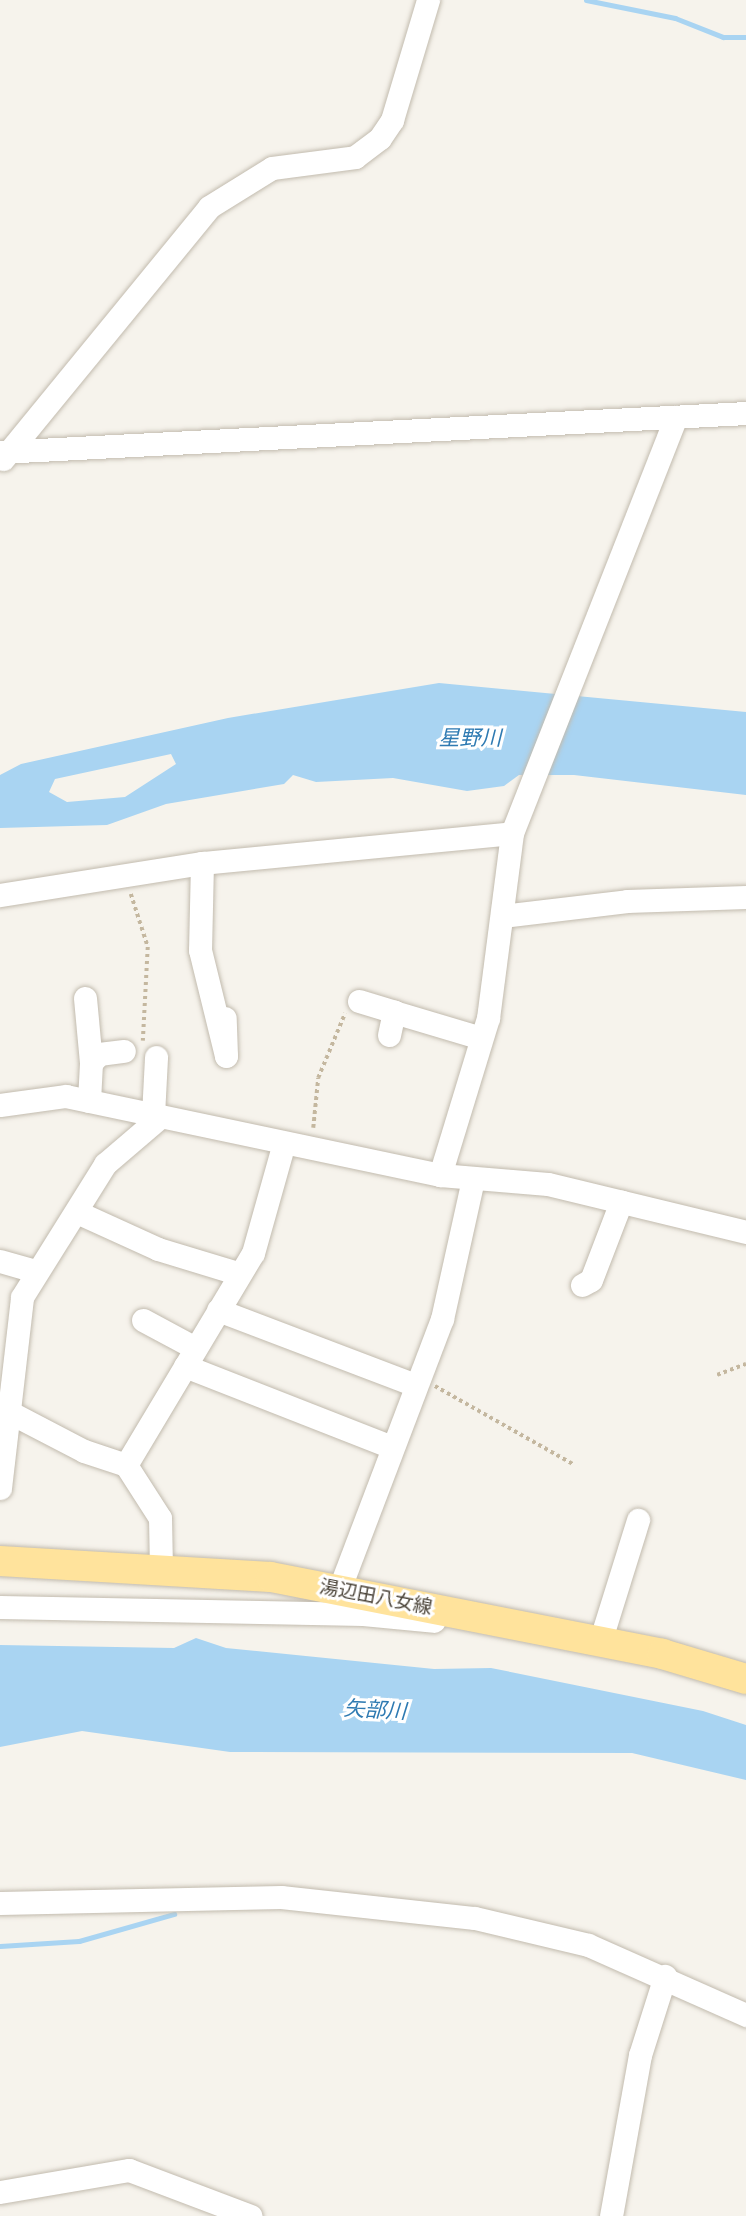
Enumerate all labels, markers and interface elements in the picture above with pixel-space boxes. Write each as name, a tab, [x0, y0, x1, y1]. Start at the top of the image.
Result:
water label: 星野川	[439, 725, 501, 751]
street label: 湯辺田八女線	[318, 1575, 434, 1619]
water label: 矢部川	[343, 1696, 407, 1724]

